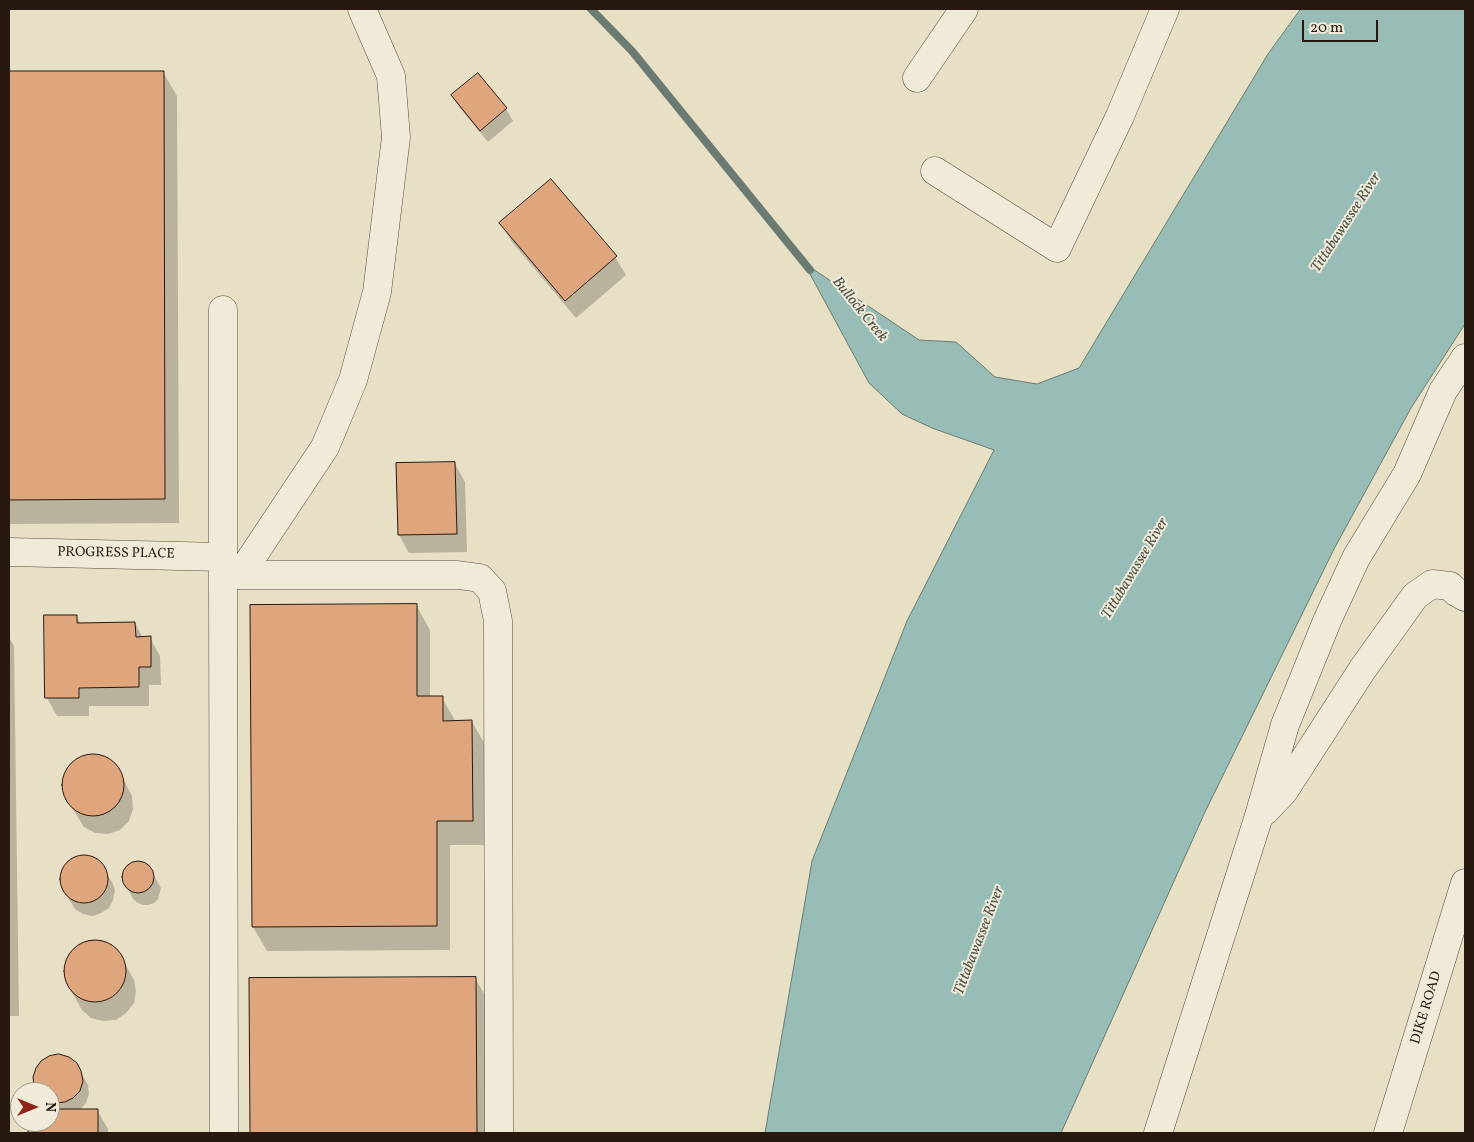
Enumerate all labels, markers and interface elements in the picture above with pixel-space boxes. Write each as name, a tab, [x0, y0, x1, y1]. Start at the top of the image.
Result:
scale bar	[1304, 10, 1380, 42]
text: 20 m	[1310, 18, 1343, 39]
water label: Tittabawassee River	[1308, 170, 1386, 276]
water label: Bullock Creek	[827, 274, 891, 346]
water label: Tittabawassee River	[1099, 515, 1173, 623]
street label: PROGRESS PLACE	[57, 545, 175, 563]
water label: Tittabawassee River	[951, 884, 1009, 998]
street label: DIKE ROAD	[1408, 969, 1446, 1047]
north arrow	[10, 1082, 60, 1132]
text: N	[40, 1102, 59, 1112]

